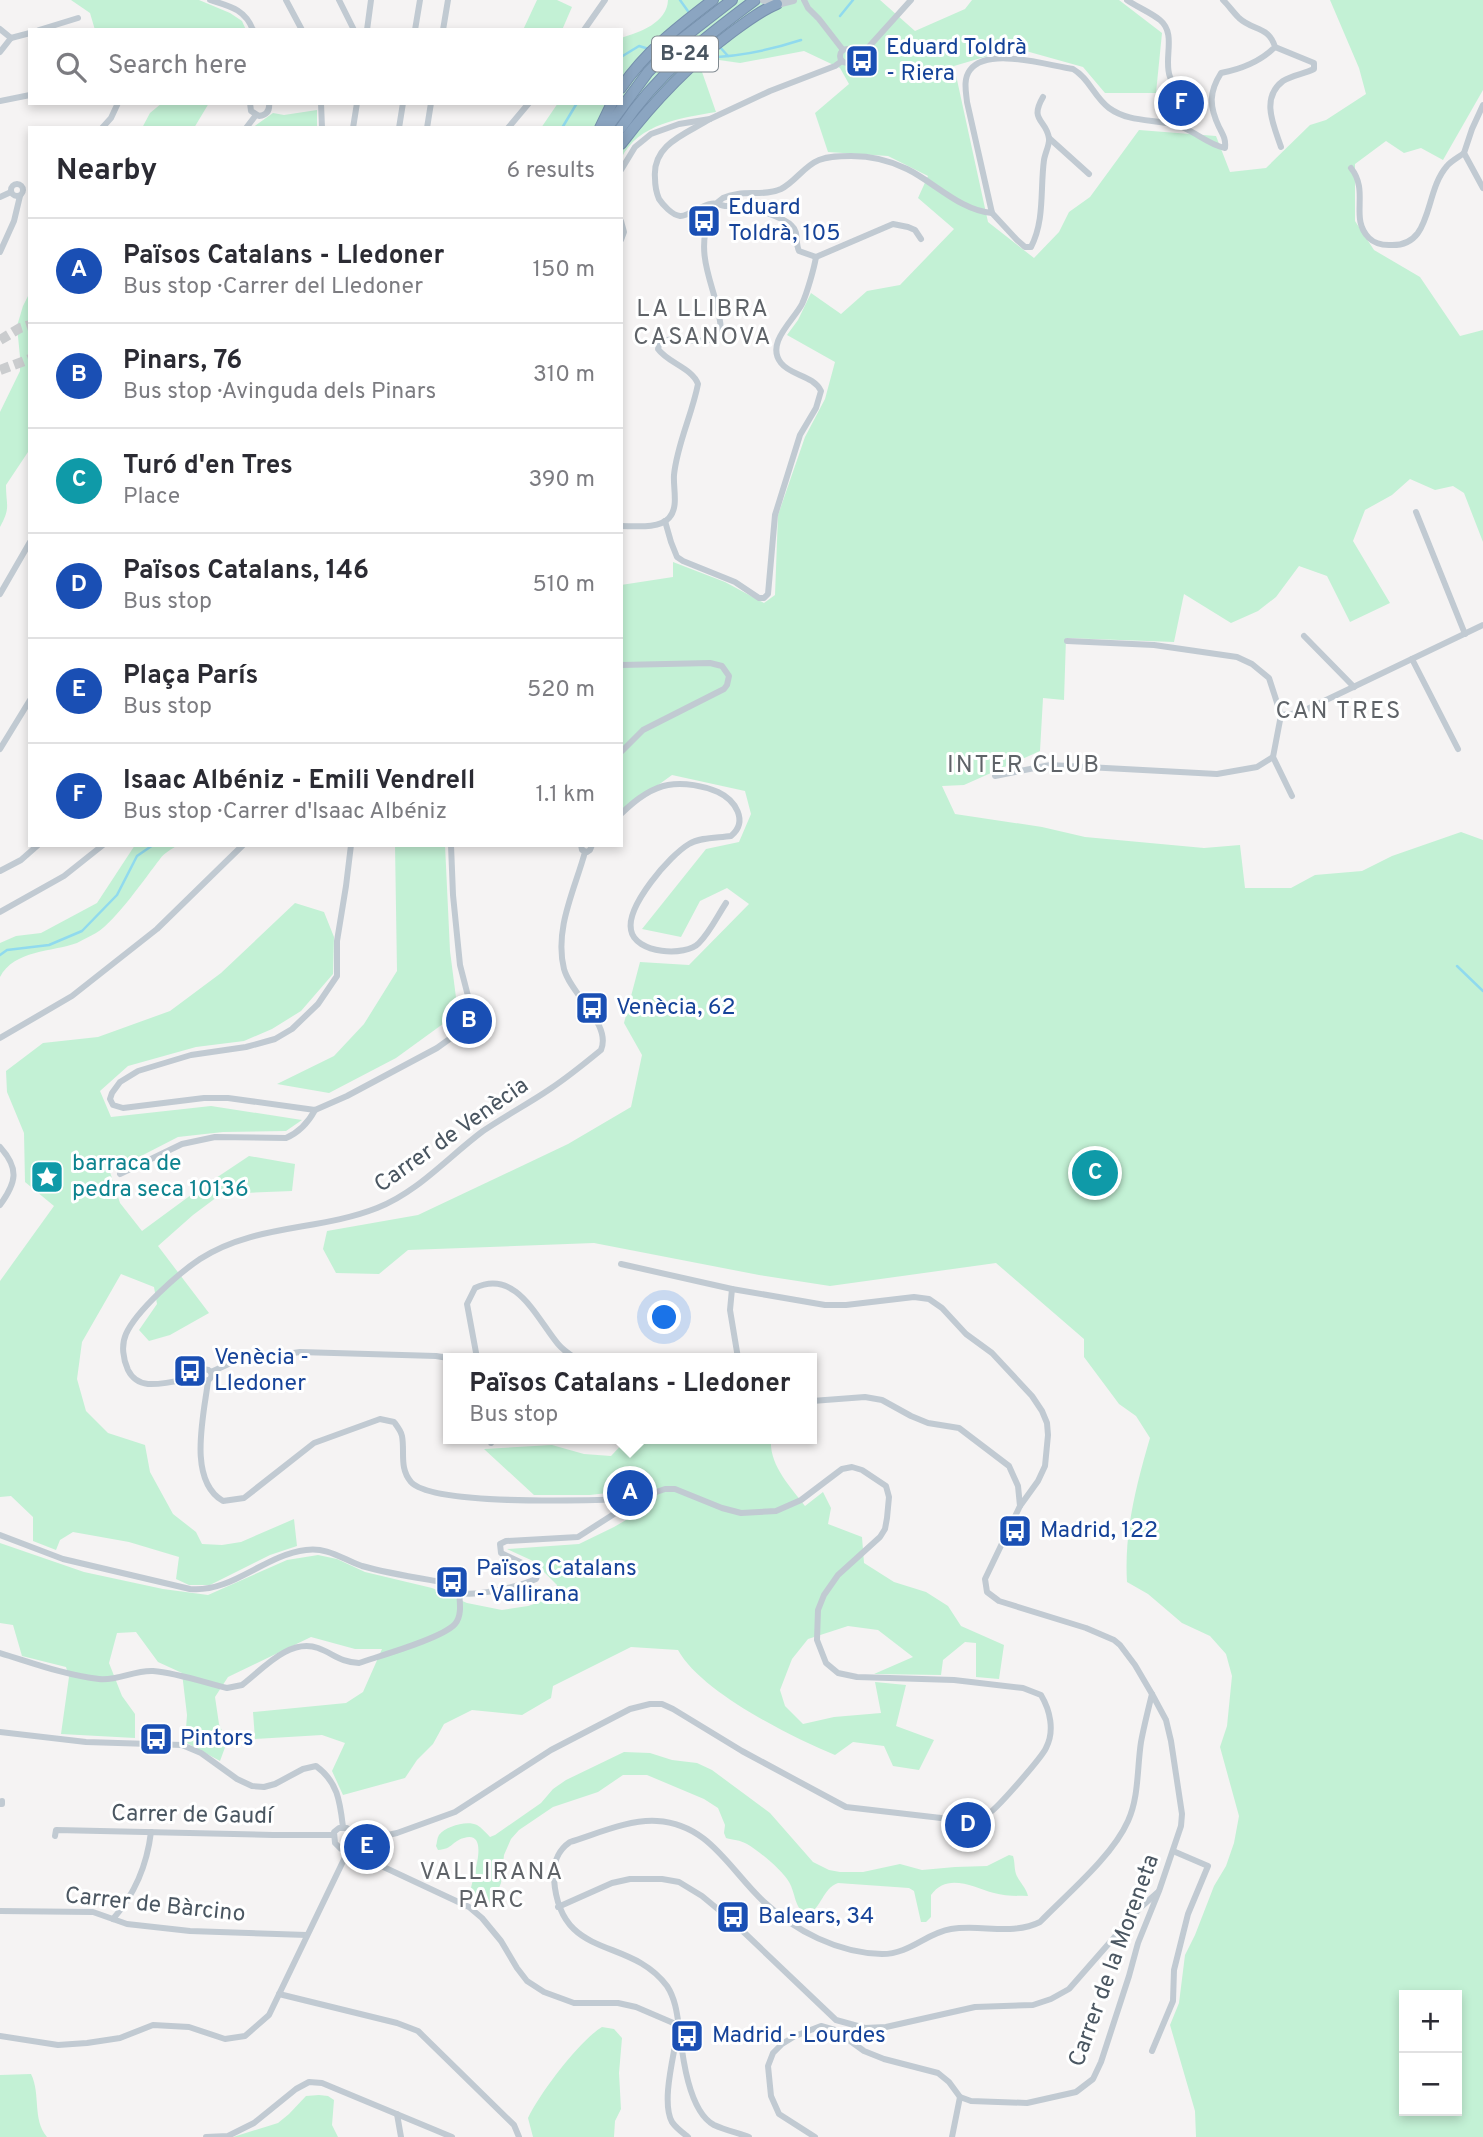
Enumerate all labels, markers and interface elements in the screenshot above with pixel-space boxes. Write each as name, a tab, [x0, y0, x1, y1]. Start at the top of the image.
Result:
search box	[28, 28, 623, 105]
place label: Eduard Toldrà - Riera	[886, 34, 1027, 89]
road number: B-24	[652, 36, 718, 72]
bus stop icon: Eduard Toldrà - Riera	[843, 42, 881, 80]
icon: search	[52, 48, 90, 86]
text: Search here	[108, 50, 247, 83]
pin: F	[1158, 77, 1204, 129]
text: Nearby	[56, 153, 157, 190]
text: 6 results	[507, 157, 595, 186]
place label: Eduard Toldrà, 105	[728, 194, 840, 249]
bus stop icon: Eduard Toldrà, 105	[685, 202, 723, 240]
text: Països Catalans - Lledoner	[123, 240, 444, 273]
text: A	[71, 256, 87, 285]
text: 150 m	[533, 256, 595, 285]
text: Bus stop · Carrer del Lledoner	[123, 273, 423, 302]
district label: LA LLIBRA CASANOVA	[633, 295, 773, 353]
text: Pinars, 76	[123, 345, 242, 378]
text: B	[71, 361, 87, 390]
text: 310 m	[533, 361, 595, 390]
text: Bus stop · Avinguda dels Pinars	[123, 378, 436, 407]
text: Turó d'en Tres	[123, 450, 293, 483]
text: C	[72, 466, 86, 495]
text: 390 m	[528, 466, 595, 495]
text: Place	[123, 483, 180, 512]
text: Països Catalans, 146	[123, 555, 369, 588]
text: D	[71, 571, 87, 600]
text: 510 m	[532, 571, 595, 600]
text: Bus stop	[123, 588, 212, 617]
text: Plaça París	[123, 660, 258, 693]
text: E	[72, 676, 86, 705]
text: 520 m	[527, 676, 595, 705]
text: Bus stop	[123, 693, 212, 722]
district label: CAN TRES	[1276, 697, 1402, 727]
district label: INTER CLUB	[947, 751, 1101, 781]
text: Isaac Albéniz - Emili Vendrell	[123, 765, 475, 798]
text: F	[72, 781, 86, 810]
text: 1.1 km	[536, 781, 595, 810]
text: Bus stop · Carrer d'Isaac Albéniz	[123, 798, 447, 827]
bus stop icon: Venècia, 62	[573, 989, 611, 1027]
place label: Venècia, 62	[616, 994, 736, 1023]
pin: B	[446, 995, 492, 1047]
street label: Carrer de Venècia	[369, 1072, 535, 1200]
pin: C	[1072, 1147, 1118, 1199]
place label: barraca de pedra seca 10136	[72, 1150, 249, 1205]
place icon: barraca de pedra seca 10136	[28, 1158, 66, 1196]
your location	[647, 1300, 681, 1334]
place label: Venècia - Lledoner	[214, 1344, 309, 1399]
bus stop icon: Venècia - Lledoner	[171, 1352, 209, 1390]
popup	[443, 1353, 817, 1444]
text: Països Catalans - Lledoner	[469, 1368, 791, 1401]
text: Bus stop	[469, 1401, 558, 1430]
pin: A	[607, 1467, 653, 1519]
bus stop icon: Madrid, 122	[996, 1512, 1034, 1550]
place label: Madrid, 122	[1040, 1517, 1158, 1546]
place label: Països Catalans - Vallirana	[476, 1555, 637, 1610]
bus stop icon: Països Catalans - Vallirana	[433, 1563, 471, 1601]
bus stop icon: Pintors	[137, 1720, 175, 1758]
place label: Pintors	[180, 1725, 254, 1754]
pin: D	[945, 1799, 991, 1851]
street label: Carrer de Gaudí	[111, 1800, 275, 1832]
pin: E	[344, 1821, 390, 1873]
street label: Carrer de la Moreneta	[1063, 1851, 1167, 2071]
district label: VALLIRANA PARC	[420, 1858, 564, 1916]
street label: Carrer de Bàrcino	[63, 1882, 247, 1930]
bus stop icon: Balears, 34	[714, 1898, 752, 1936]
place label: Balears, 34	[758, 1903, 874, 1932]
map controls	[1399, 1990, 1462, 2116]
button: +	[1399, 1990, 1462, 2053]
bus stop icon: Madrid - Lourdes	[668, 2017, 706, 2055]
place label: Madrid - Lourdes	[712, 2022, 886, 2051]
button: −	[1399, 2053, 1462, 2116]

